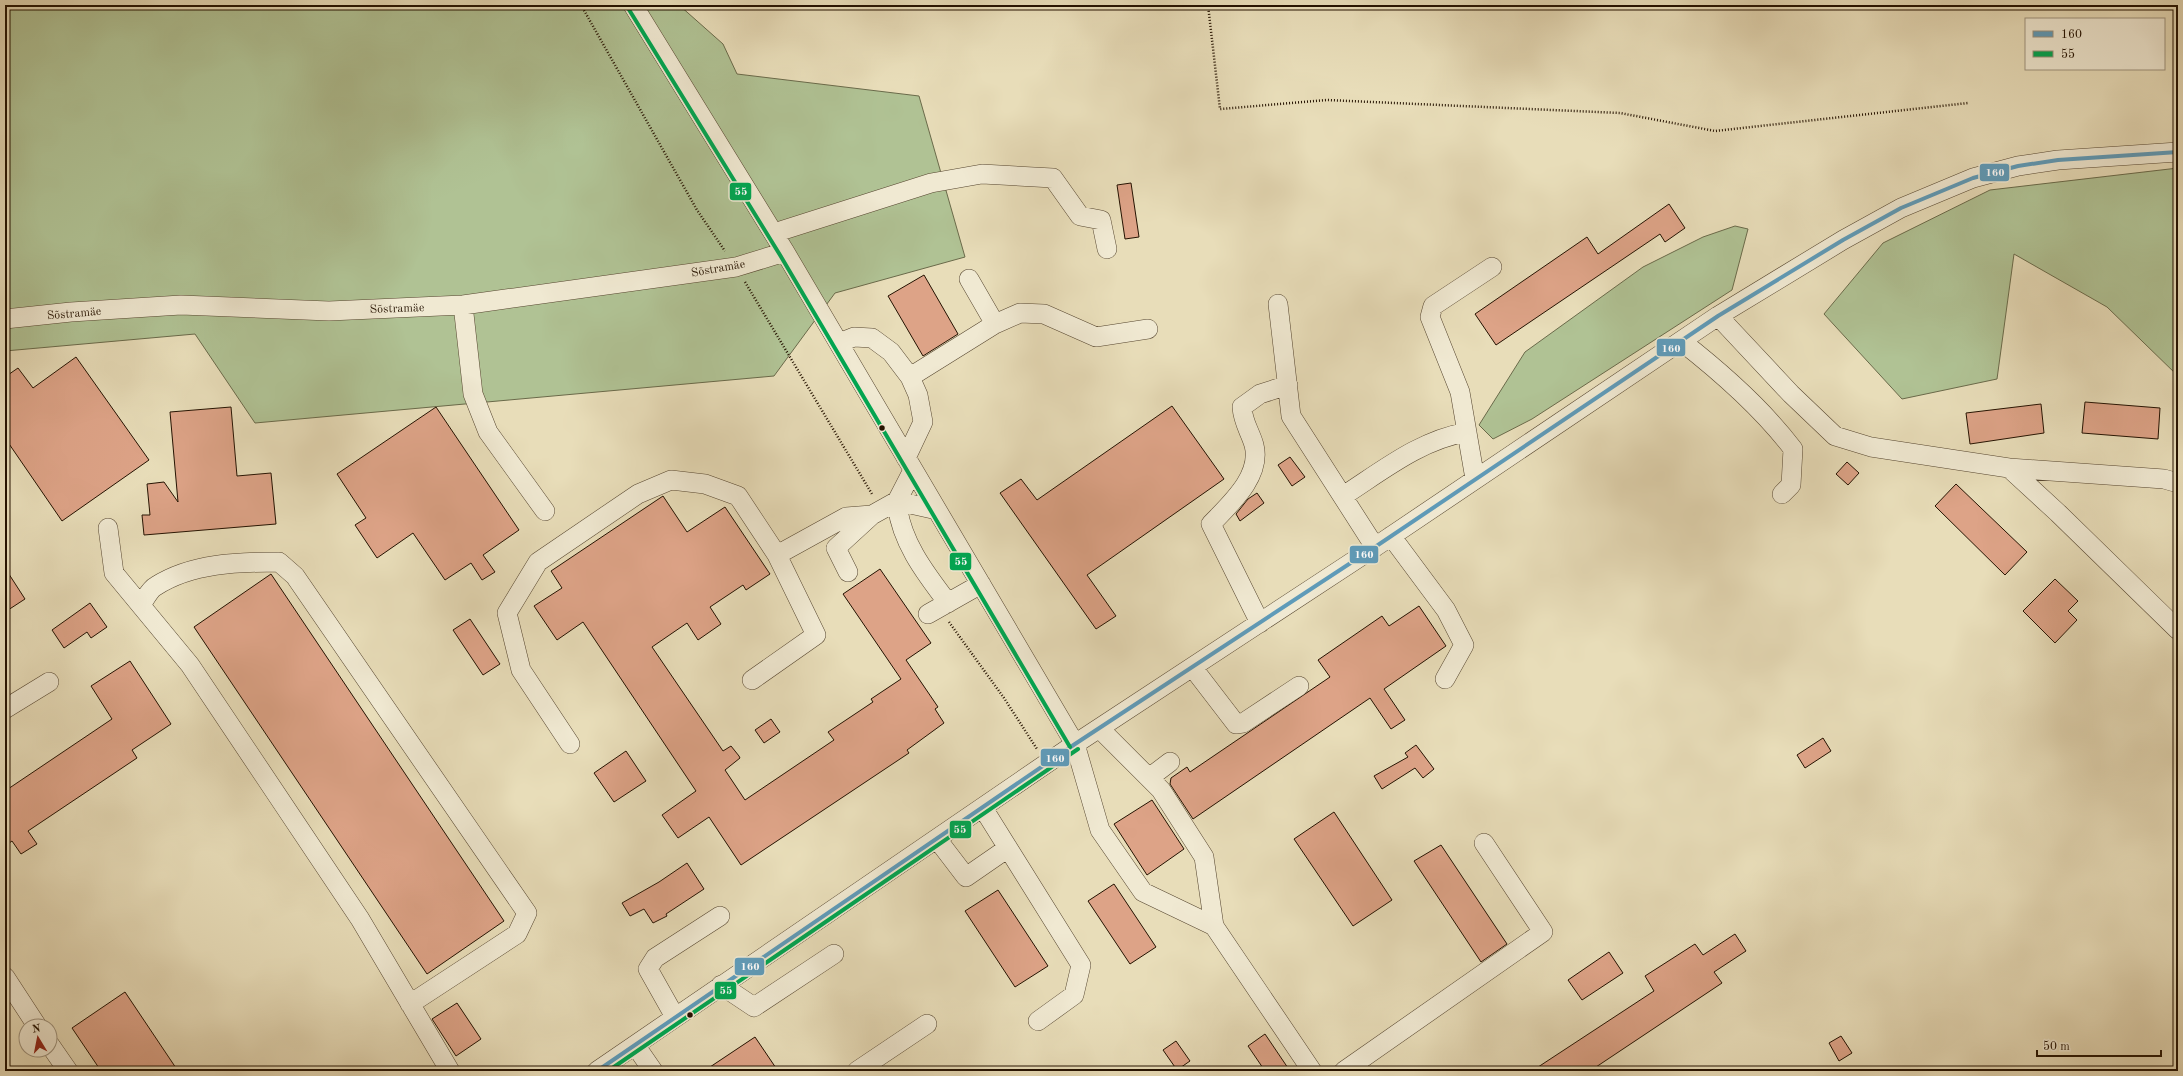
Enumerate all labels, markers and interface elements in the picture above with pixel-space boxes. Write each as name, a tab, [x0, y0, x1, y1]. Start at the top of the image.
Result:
legend	[2025, 18, 2165, 70]
text: 160	[2061, 29, 2082, 41]
text: 55	[2061, 48, 2075, 61]
line badge: 160	[1979, 163, 2010, 182]
text: 160	[1985, 168, 2005, 179]
line badge: 55	[729, 182, 752, 201]
text: 55	[735, 187, 747, 198]
street label: Sõstramäe	[690, 258, 747, 280]
street label: Sõstramäe	[370, 302, 425, 316]
street label: Sõstramäe	[46, 306, 102, 322]
line badge: 160	[1656, 338, 1686, 357]
text: 160	[1661, 344, 1681, 355]
unlabelled marker	[877, 423, 887, 433]
line badge: 160	[1349, 545, 1379, 564]
text: 160	[1354, 550, 1374, 561]
line badge: 55	[949, 552, 972, 571]
text: 55	[955, 557, 967, 568]
line badge: 160	[1040, 748, 1070, 767]
text: 160	[1045, 754, 1065, 765]
line badge: 55	[949, 820, 972, 839]
text: 55	[954, 825, 966, 836]
line badge: 160	[734, 957, 765, 976]
text: 160	[740, 962, 760, 973]
line badge: 55	[714, 981, 737, 1000]
text: 55	[720, 986, 732, 997]
unlabelled marker	[685, 1010, 695, 1020]
north arrow	[18, 1018, 58, 1058]
text: N	[31, 1023, 42, 1036]
scale bar	[2037, 1032, 2161, 1058]
text: 50 m	[2043, 1040, 2070, 1053]

